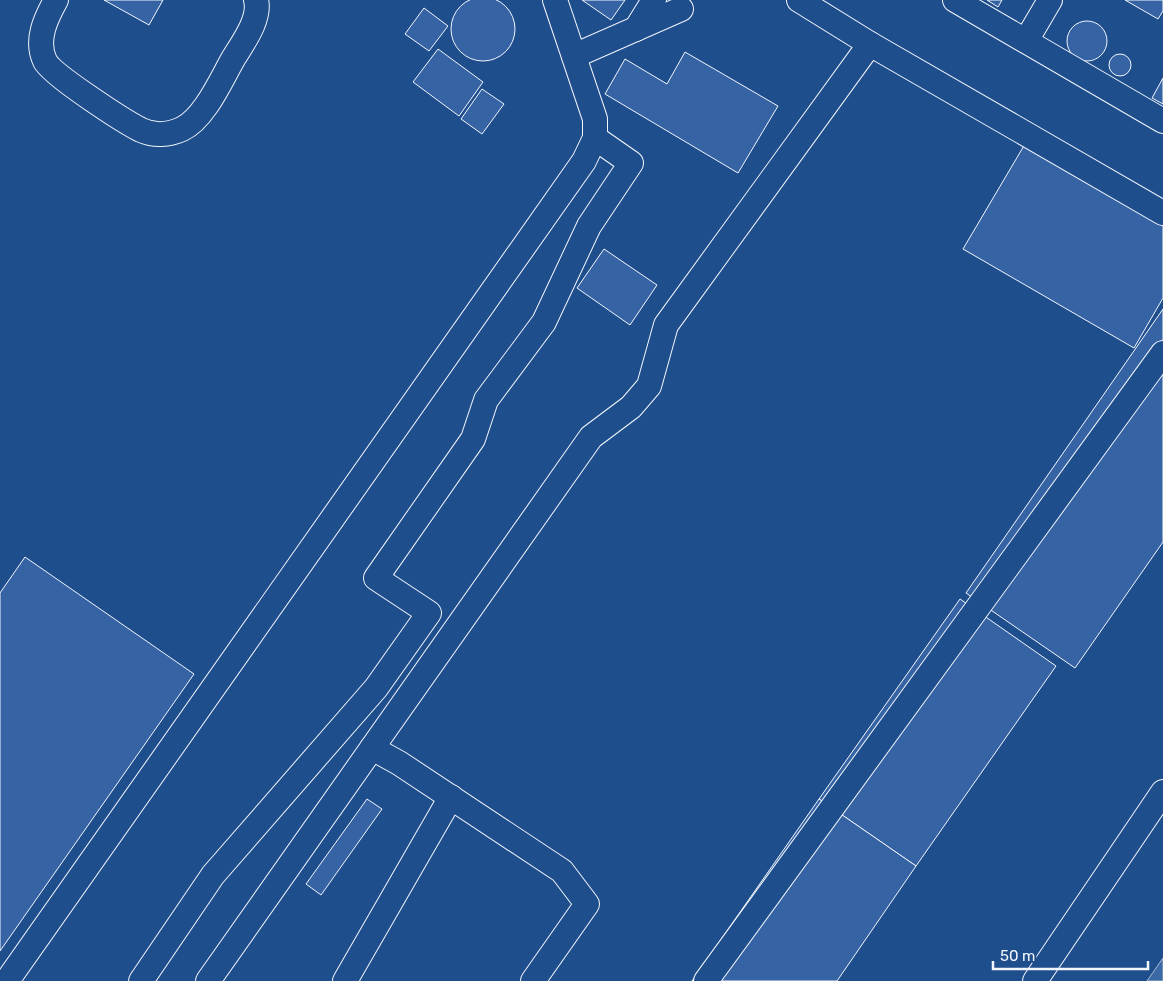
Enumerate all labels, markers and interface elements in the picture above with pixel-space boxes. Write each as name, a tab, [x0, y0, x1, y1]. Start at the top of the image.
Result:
scale bar	[993, 938, 1148, 970]
text: 50 m	[1000, 947, 1035, 965]

